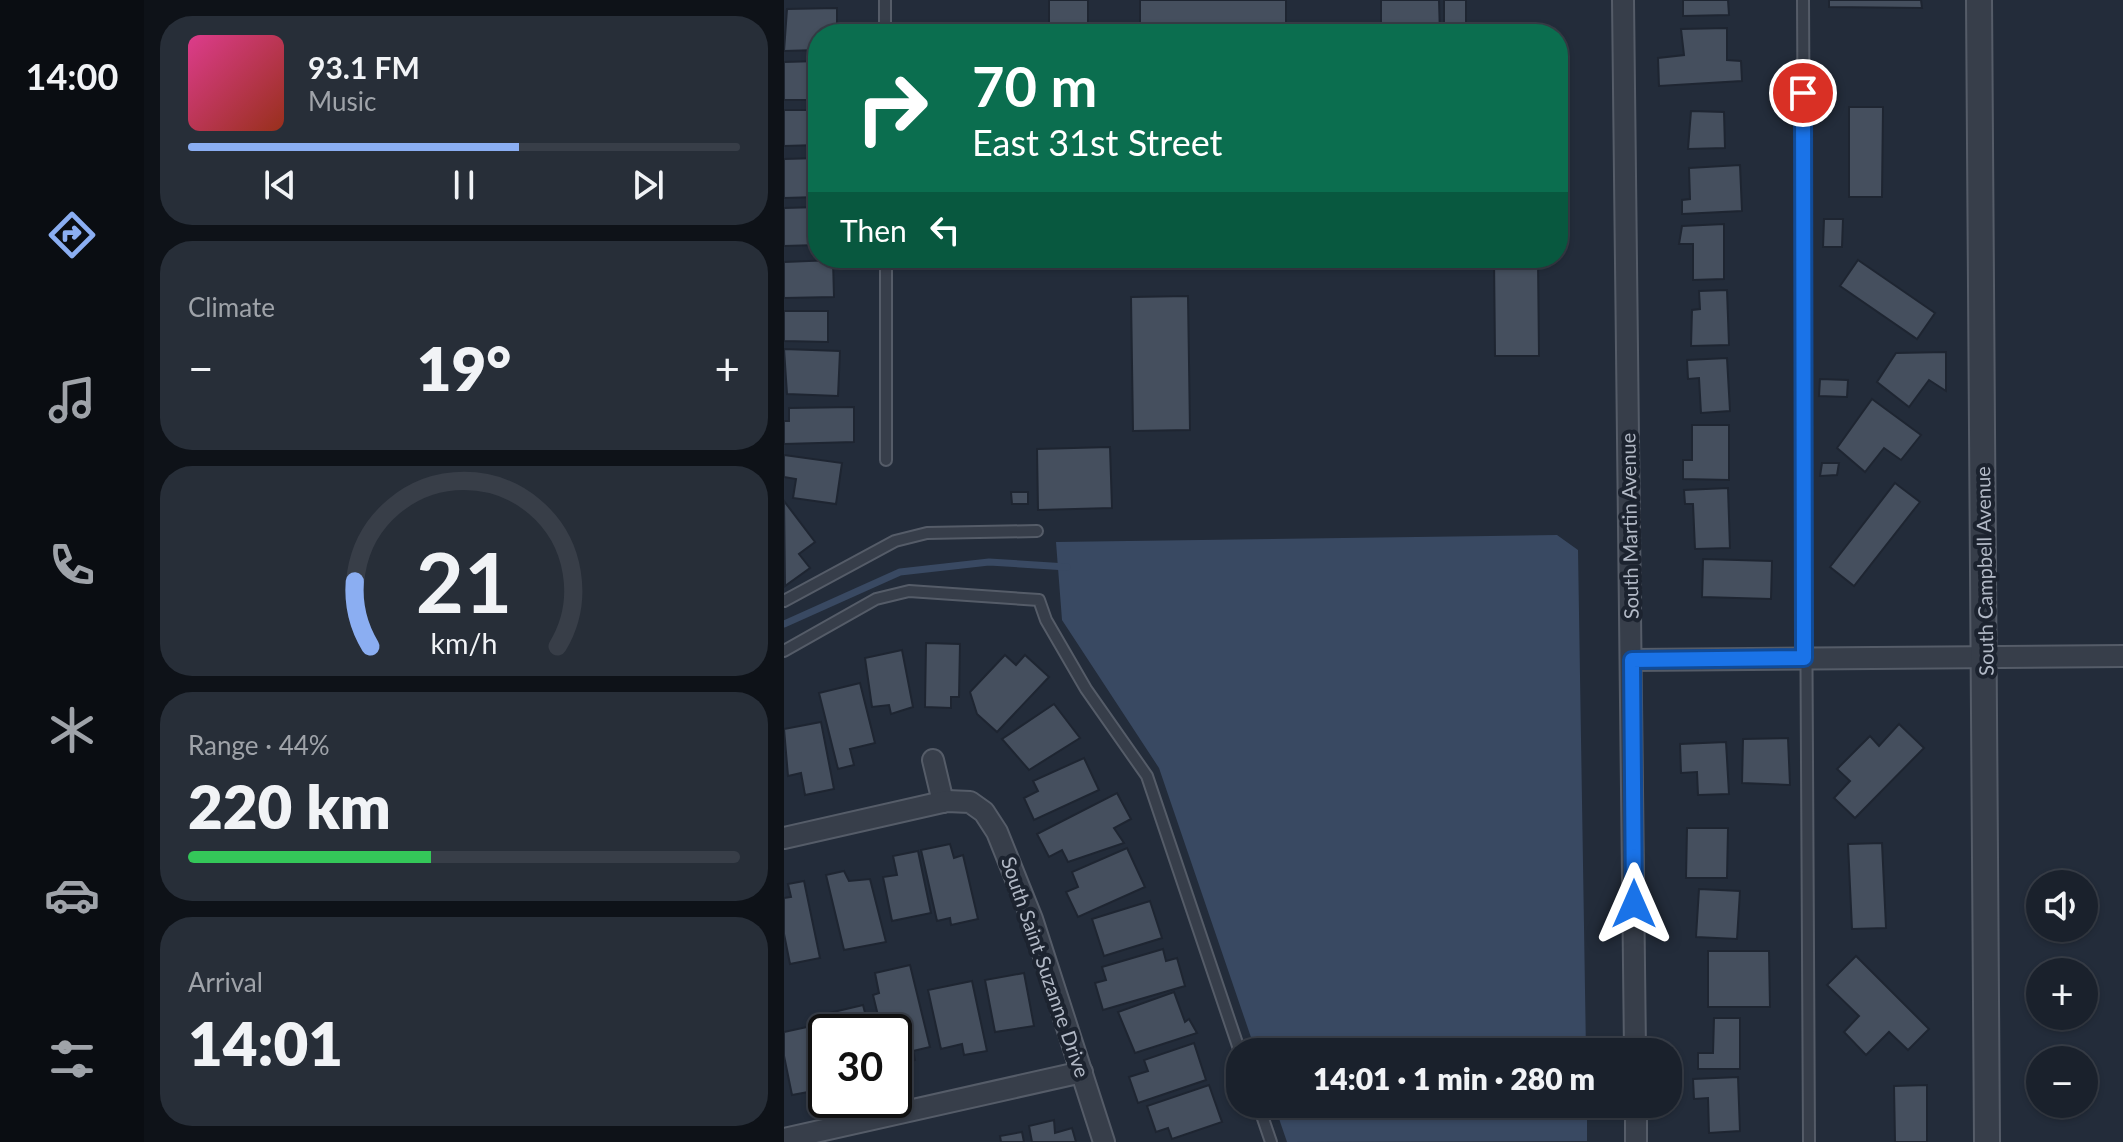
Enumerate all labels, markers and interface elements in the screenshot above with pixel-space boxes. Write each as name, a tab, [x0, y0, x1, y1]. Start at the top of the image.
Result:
text: 93.1 FM	[308, 49, 420, 85]
text: 70 m	[972, 52, 1097, 119]
text: 14:00	[26, 54, 118, 98]
icon: right	[840, 56, 944, 160]
pin	[1769, 59, 1837, 127]
icon: arrive	[1781, 71, 1825, 115]
text: Music	[308, 85, 376, 117]
text: East 31st Street	[972, 120, 1222, 164]
icon: previous	[258, 163, 302, 207]
icon: pause	[442, 163, 486, 207]
icon: next	[626, 163, 670, 207]
icon: directions	[44, 207, 100, 263]
icon: left	[923, 208, 967, 252]
text: Then	[840, 212, 907, 248]
text: Climate	[188, 291, 275, 323]
text: 19°	[417, 332, 511, 404]
text: −	[188, 342, 214, 394]
text: +	[714, 342, 740, 394]
icon: music	[44, 372, 100, 428]
street label: South Martin Avenue	[1615, 433, 1643, 619]
street label: South Campbell Avenue	[1970, 466, 1998, 676]
text: 21	[416, 531, 512, 631]
icon: phone	[44, 537, 100, 593]
text: km/h	[431, 626, 497, 660]
icon: climate	[44, 702, 100, 758]
text: Range · 44%	[188, 729, 330, 761]
text: 220 km	[188, 770, 391, 842]
street label: South Saint Suzanne Drive	[997, 853, 1095, 1080]
position arrow	[1592, 862, 1676, 946]
icon: car	[44, 867, 100, 923]
map controls	[2026, 870, 2098, 1118]
button: sound	[2026, 870, 2098, 942]
button: +	[2026, 958, 2098, 1030]
text: Arrival	[188, 966, 263, 998]
text: 14:01	[188, 1007, 343, 1079]
speed limit sign: 30	[808, 1014, 912, 1118]
icon: filters	[44, 1031, 100, 1087]
button: −	[2026, 1046, 2098, 1118]
text: 14:01 · 1 min · 280 m	[1313, 1060, 1595, 1096]

